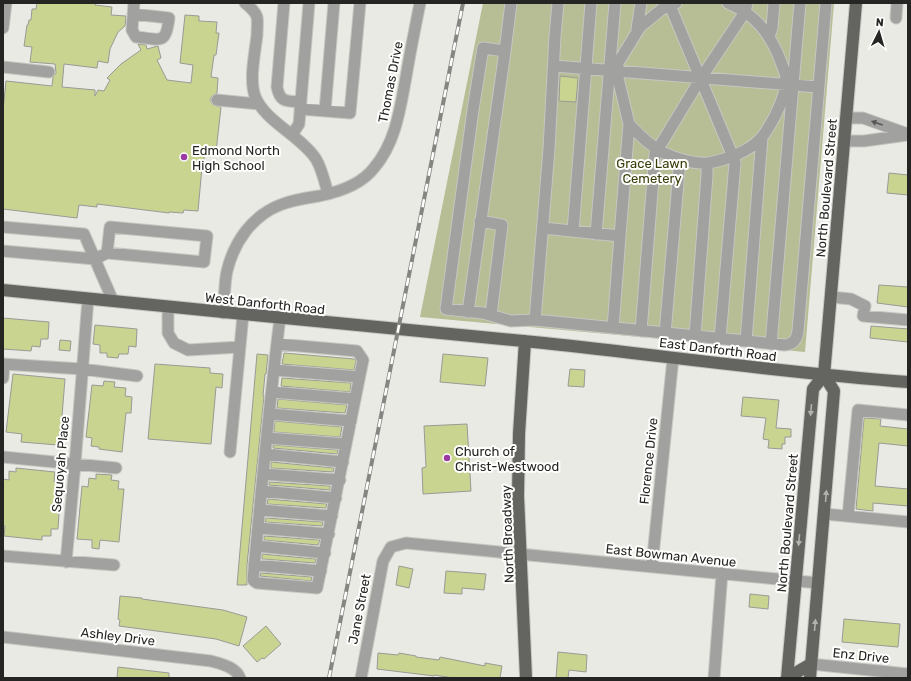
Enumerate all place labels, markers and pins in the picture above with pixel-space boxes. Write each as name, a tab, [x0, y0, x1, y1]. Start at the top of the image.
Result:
place label: Edmond North High School	[192, 143, 280, 174]
marker: Edmond North High School	[179, 152, 189, 162]
place label: Church of Christ-Westwood	[455, 444, 559, 474]
marker: Church of Christ-Westwood	[442, 453, 452, 463]

